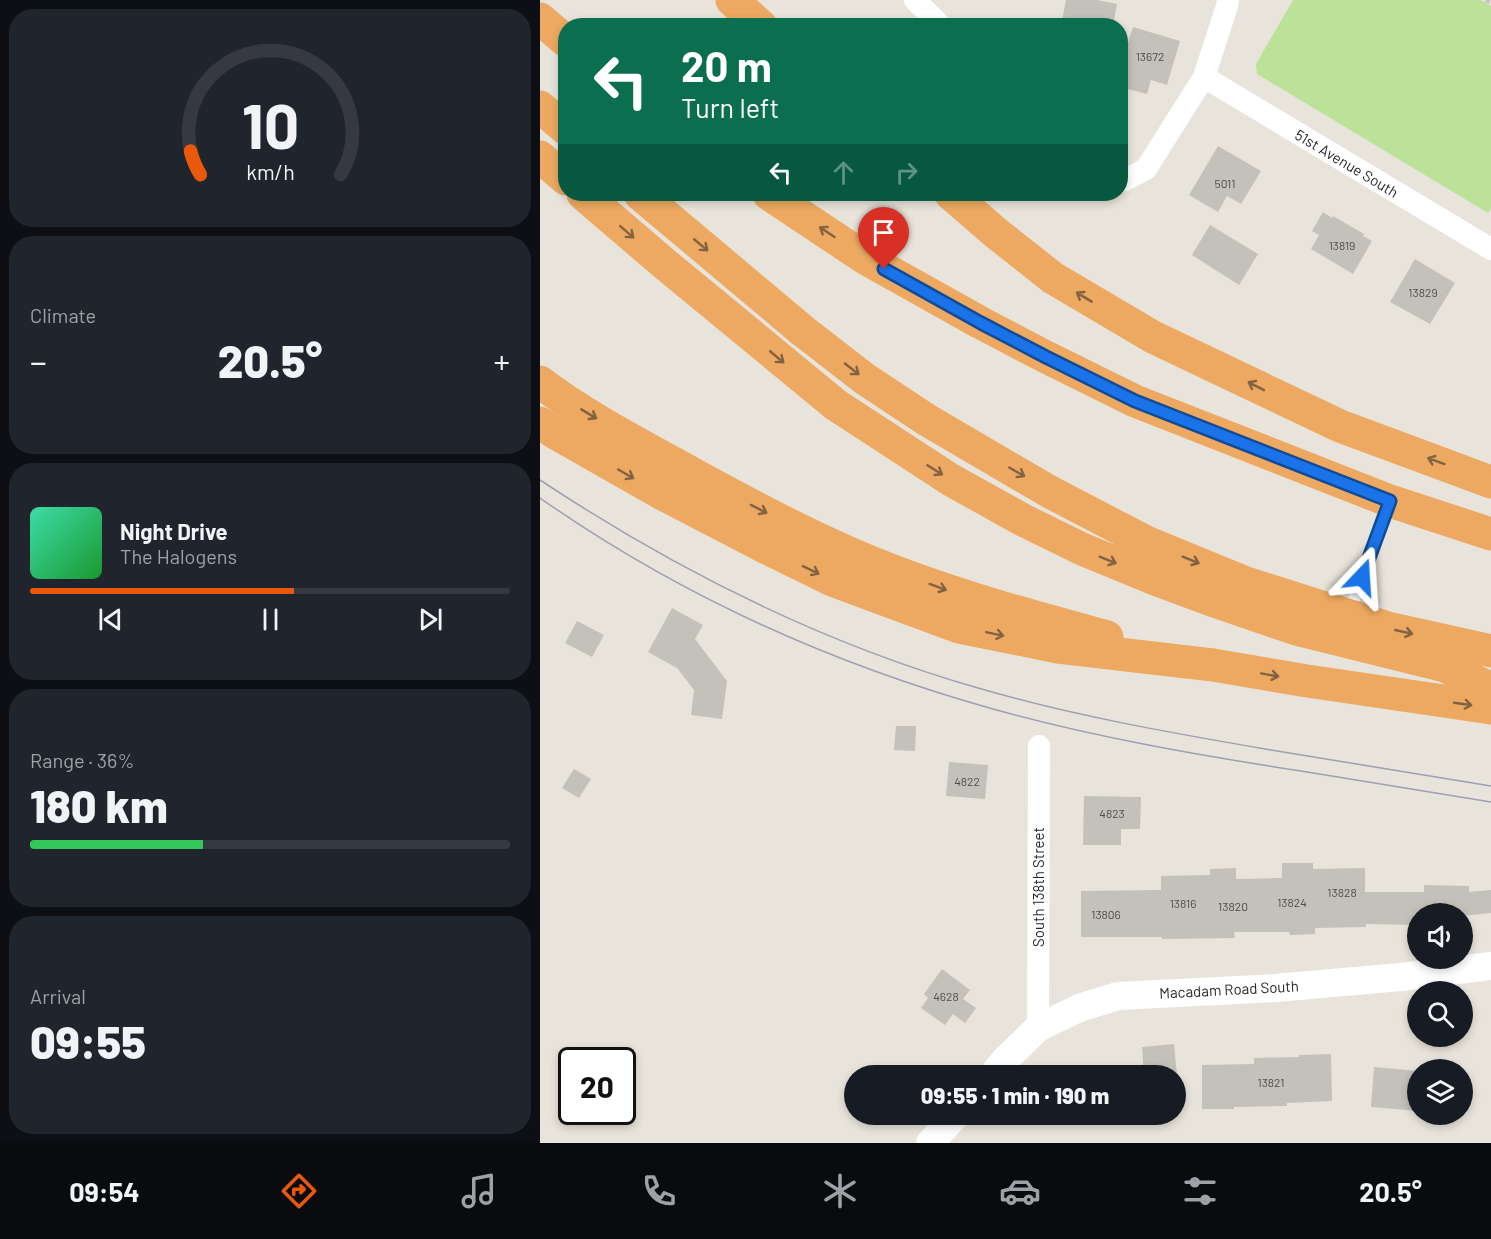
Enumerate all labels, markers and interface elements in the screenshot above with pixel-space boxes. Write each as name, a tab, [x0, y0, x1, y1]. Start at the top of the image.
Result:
text: 20 m	[681, 40, 772, 90]
icon: left	[582, 42, 660, 120]
house number: 13672	[1136, 49, 1164, 63]
text: 10	[241, 87, 299, 161]
text: Turn left	[681, 91, 779, 123]
street label: 51st Avenue South	[1292, 125, 1402, 201]
icon: left	[764, 156, 797, 189]
icon: ahead	[827, 156, 860, 189]
icon: right	[890, 156, 923, 189]
text: km/h	[246, 159, 294, 184]
house number: 5011	[1214, 176, 1236, 190]
pin	[858, 207, 909, 269]
icon: arrive	[867, 216, 900, 249]
one-way arrow	[619, 225, 635, 238]
one-way arrow	[819, 226, 836, 238]
one-way arrow	[693, 238, 708, 252]
house number: 13819	[1329, 238, 1355, 252]
house number: 13829	[1408, 285, 1438, 299]
one-way arrow	[1076, 290, 1093, 302]
text: Climate	[30, 303, 96, 327]
text: 20.5°	[218, 333, 322, 387]
text: −	[30, 341, 47, 381]
text: +	[494, 341, 510, 381]
one-way arrow	[768, 350, 784, 363]
one-way arrow	[844, 362, 860, 375]
one-way arrow	[1248, 380, 1266, 392]
one-way arrow	[580, 409, 597, 421]
one-way arrow	[1427, 455, 1446, 466]
one-way arrow	[926, 465, 943, 477]
one-way arrow	[1008, 467, 1025, 479]
one-way arrow	[617, 469, 635, 480]
one-way arrow	[750, 503, 767, 515]
text: Night Drive	[120, 518, 228, 544]
text: The Halogens	[120, 544, 237, 568]
position arrow	[1330, 545, 1394, 609]
one-way arrow	[1098, 555, 1117, 566]
one-way arrow	[1181, 555, 1199, 566]
one-way arrow	[802, 564, 820, 576]
one-way arrow	[928, 583, 946, 594]
icon: previous	[94, 603, 127, 636]
icon: pause	[254, 603, 287, 636]
icon: next	[414, 603, 447, 636]
one-way arrow	[1394, 627, 1414, 638]
one-way arrow	[985, 629, 1004, 641]
one-way arrow	[1260, 670, 1280, 681]
one-way arrow	[1453, 698, 1473, 709]
text: Range · 36%	[30, 748, 134, 772]
house number: 4822	[954, 774, 980, 788]
text: 180 km	[30, 778, 168, 832]
house number: 4823	[1099, 806, 1125, 820]
street label: South 138th Street	[1029, 827, 1047, 947]
house number: 13828	[1327, 885, 1357, 899]
house number: 13824	[1277, 895, 1307, 909]
house number: 13816	[1170, 896, 1196, 910]
house number: 13820	[1218, 899, 1248, 913]
map controls	[1407, 903, 1473, 1125]
button: sound	[1407, 903, 1473, 969]
house number: 13806	[1091, 907, 1121, 921]
street label: Macadam Road South	[1159, 976, 1299, 1002]
button: search	[1407, 981, 1473, 1047]
text: Arrival	[30, 984, 86, 1008]
house number: 4628	[933, 989, 959, 1003]
text: 09:55	[30, 1014, 146, 1068]
speed limit sign: 20	[558, 1047, 636, 1125]
button: layers	[1407, 1059, 1473, 1125]
house number: 13821	[1257, 1075, 1285, 1089]
text: 09:55 · 1 min · 190 m	[921, 1082, 1109, 1108]
icon: directions	[278, 1170, 320, 1212]
icon: music	[458, 1170, 500, 1212]
icon: phone	[638, 1170, 680, 1212]
icon: climate	[819, 1170, 861, 1212]
icon: car	[999, 1170, 1041, 1212]
icon: filters	[1179, 1170, 1221, 1212]
text: 09:54	[69, 1175, 140, 1207]
text: 20.5°	[1359, 1175, 1422, 1207]

